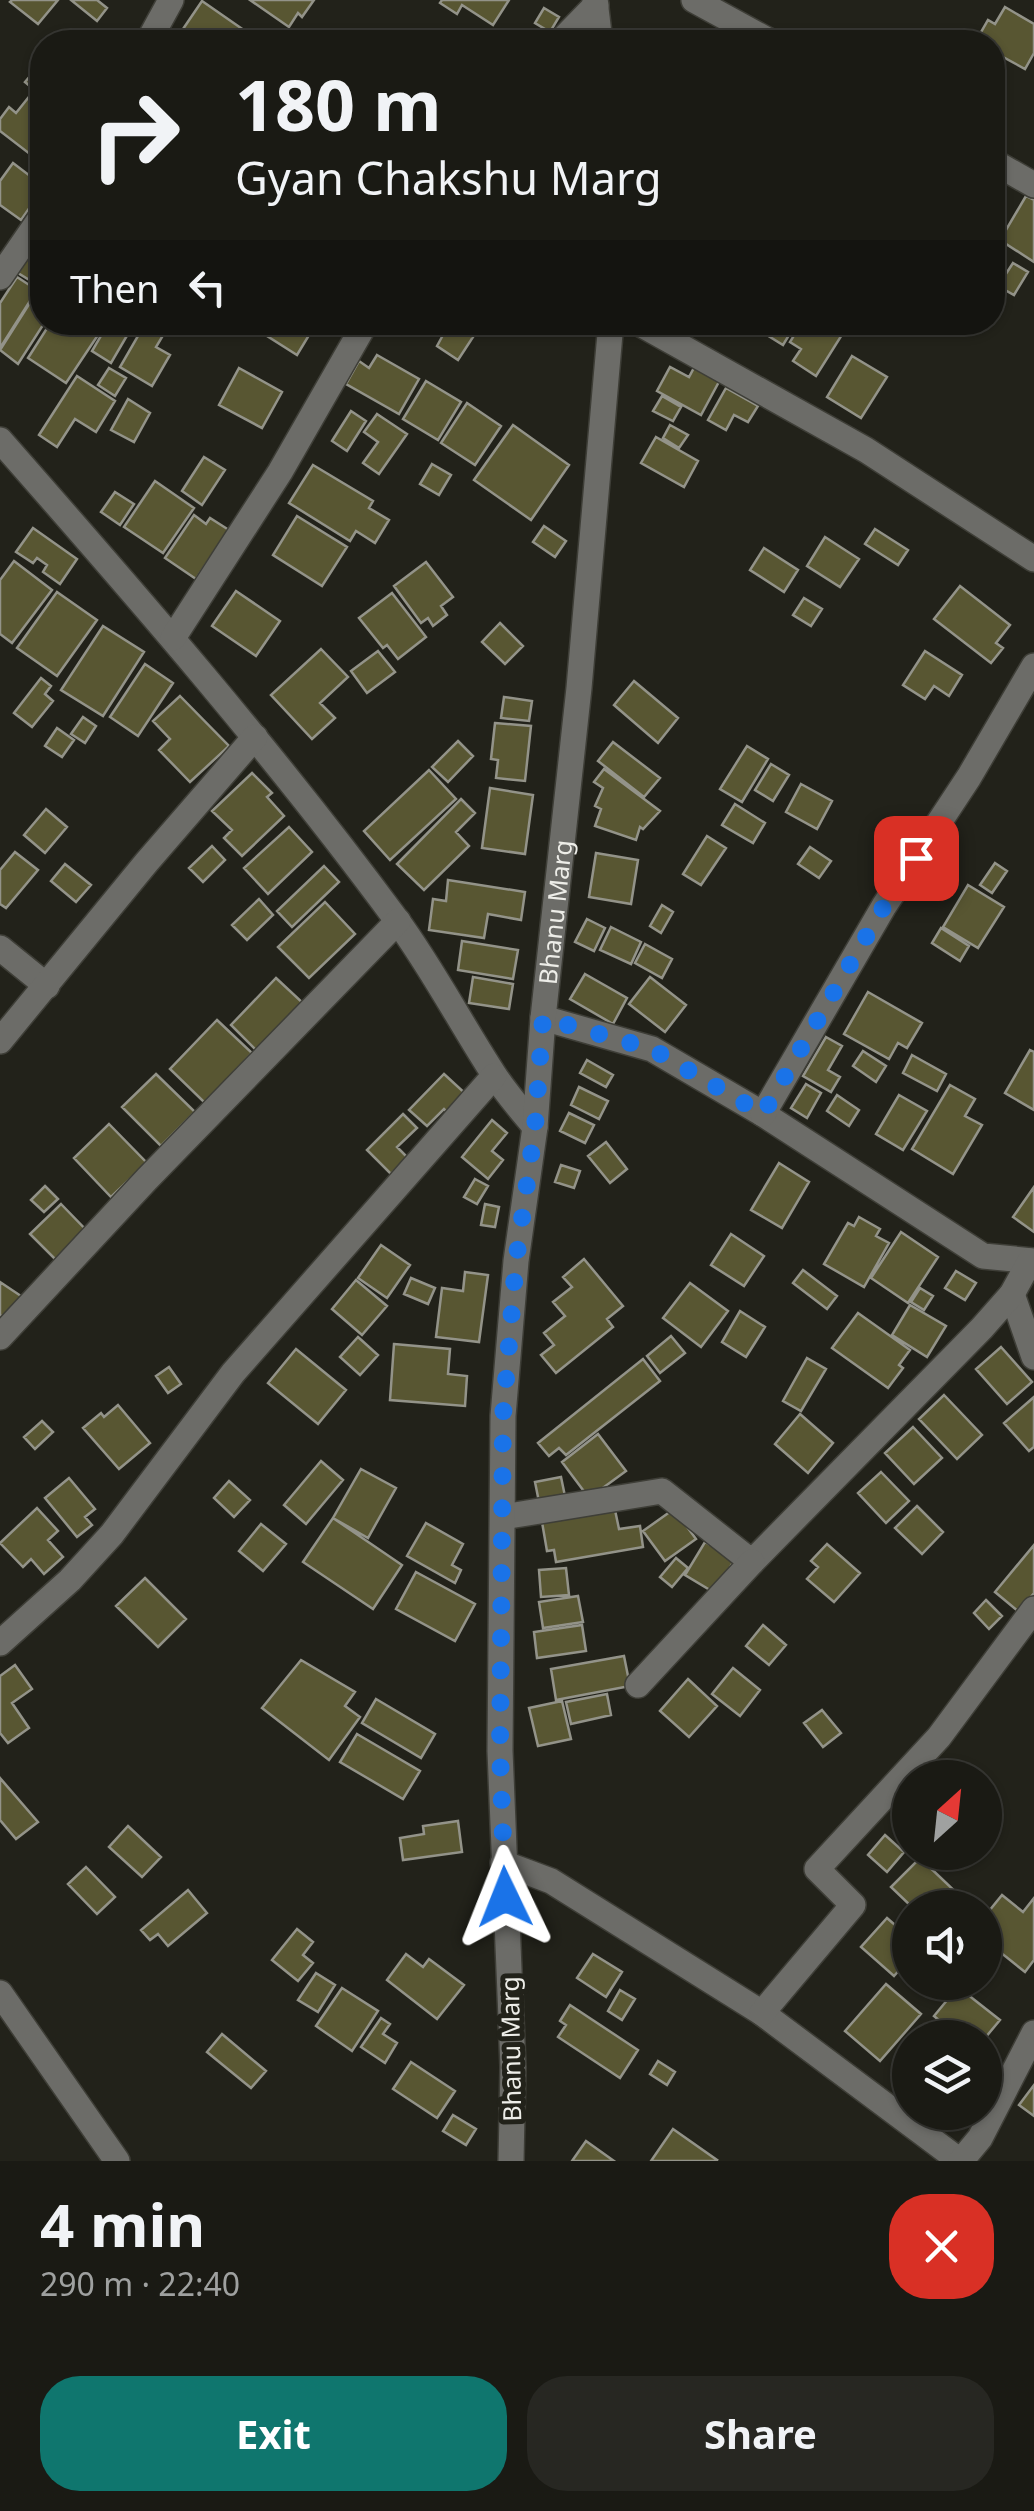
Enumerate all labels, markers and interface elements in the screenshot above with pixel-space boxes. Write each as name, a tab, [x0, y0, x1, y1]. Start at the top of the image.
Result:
text: 180 m	[235, 56, 442, 152]
icon: right	[70, 70, 200, 200]
text: Gyan Chakshu Marg	[235, 147, 662, 208]
icon: left	[180, 260, 235, 315]
text: Then	[70, 262, 160, 314]
pin	[874, 816, 959, 901]
icon: arrive	[889, 831, 944, 886]
street label: Bhanu Marg	[530, 838, 579, 986]
north arrow	[892, 1760, 1002, 1870]
map controls	[892, 1760, 1002, 2130]
position arrow	[453, 1845, 557, 1949]
button: sound	[892, 1890, 1002, 2000]
street label: Bhanu Marg	[492, 1976, 528, 2122]
button: layers	[892, 2020, 1002, 2130]
text: 4 min	[40, 2183, 205, 2265]
button: close	[889, 2194, 994, 2299]
text: 290 m · 22:40	[40, 2262, 240, 2305]
button: Exit	[40, 2376, 507, 2491]
button: Share	[527, 2376, 994, 2491]

